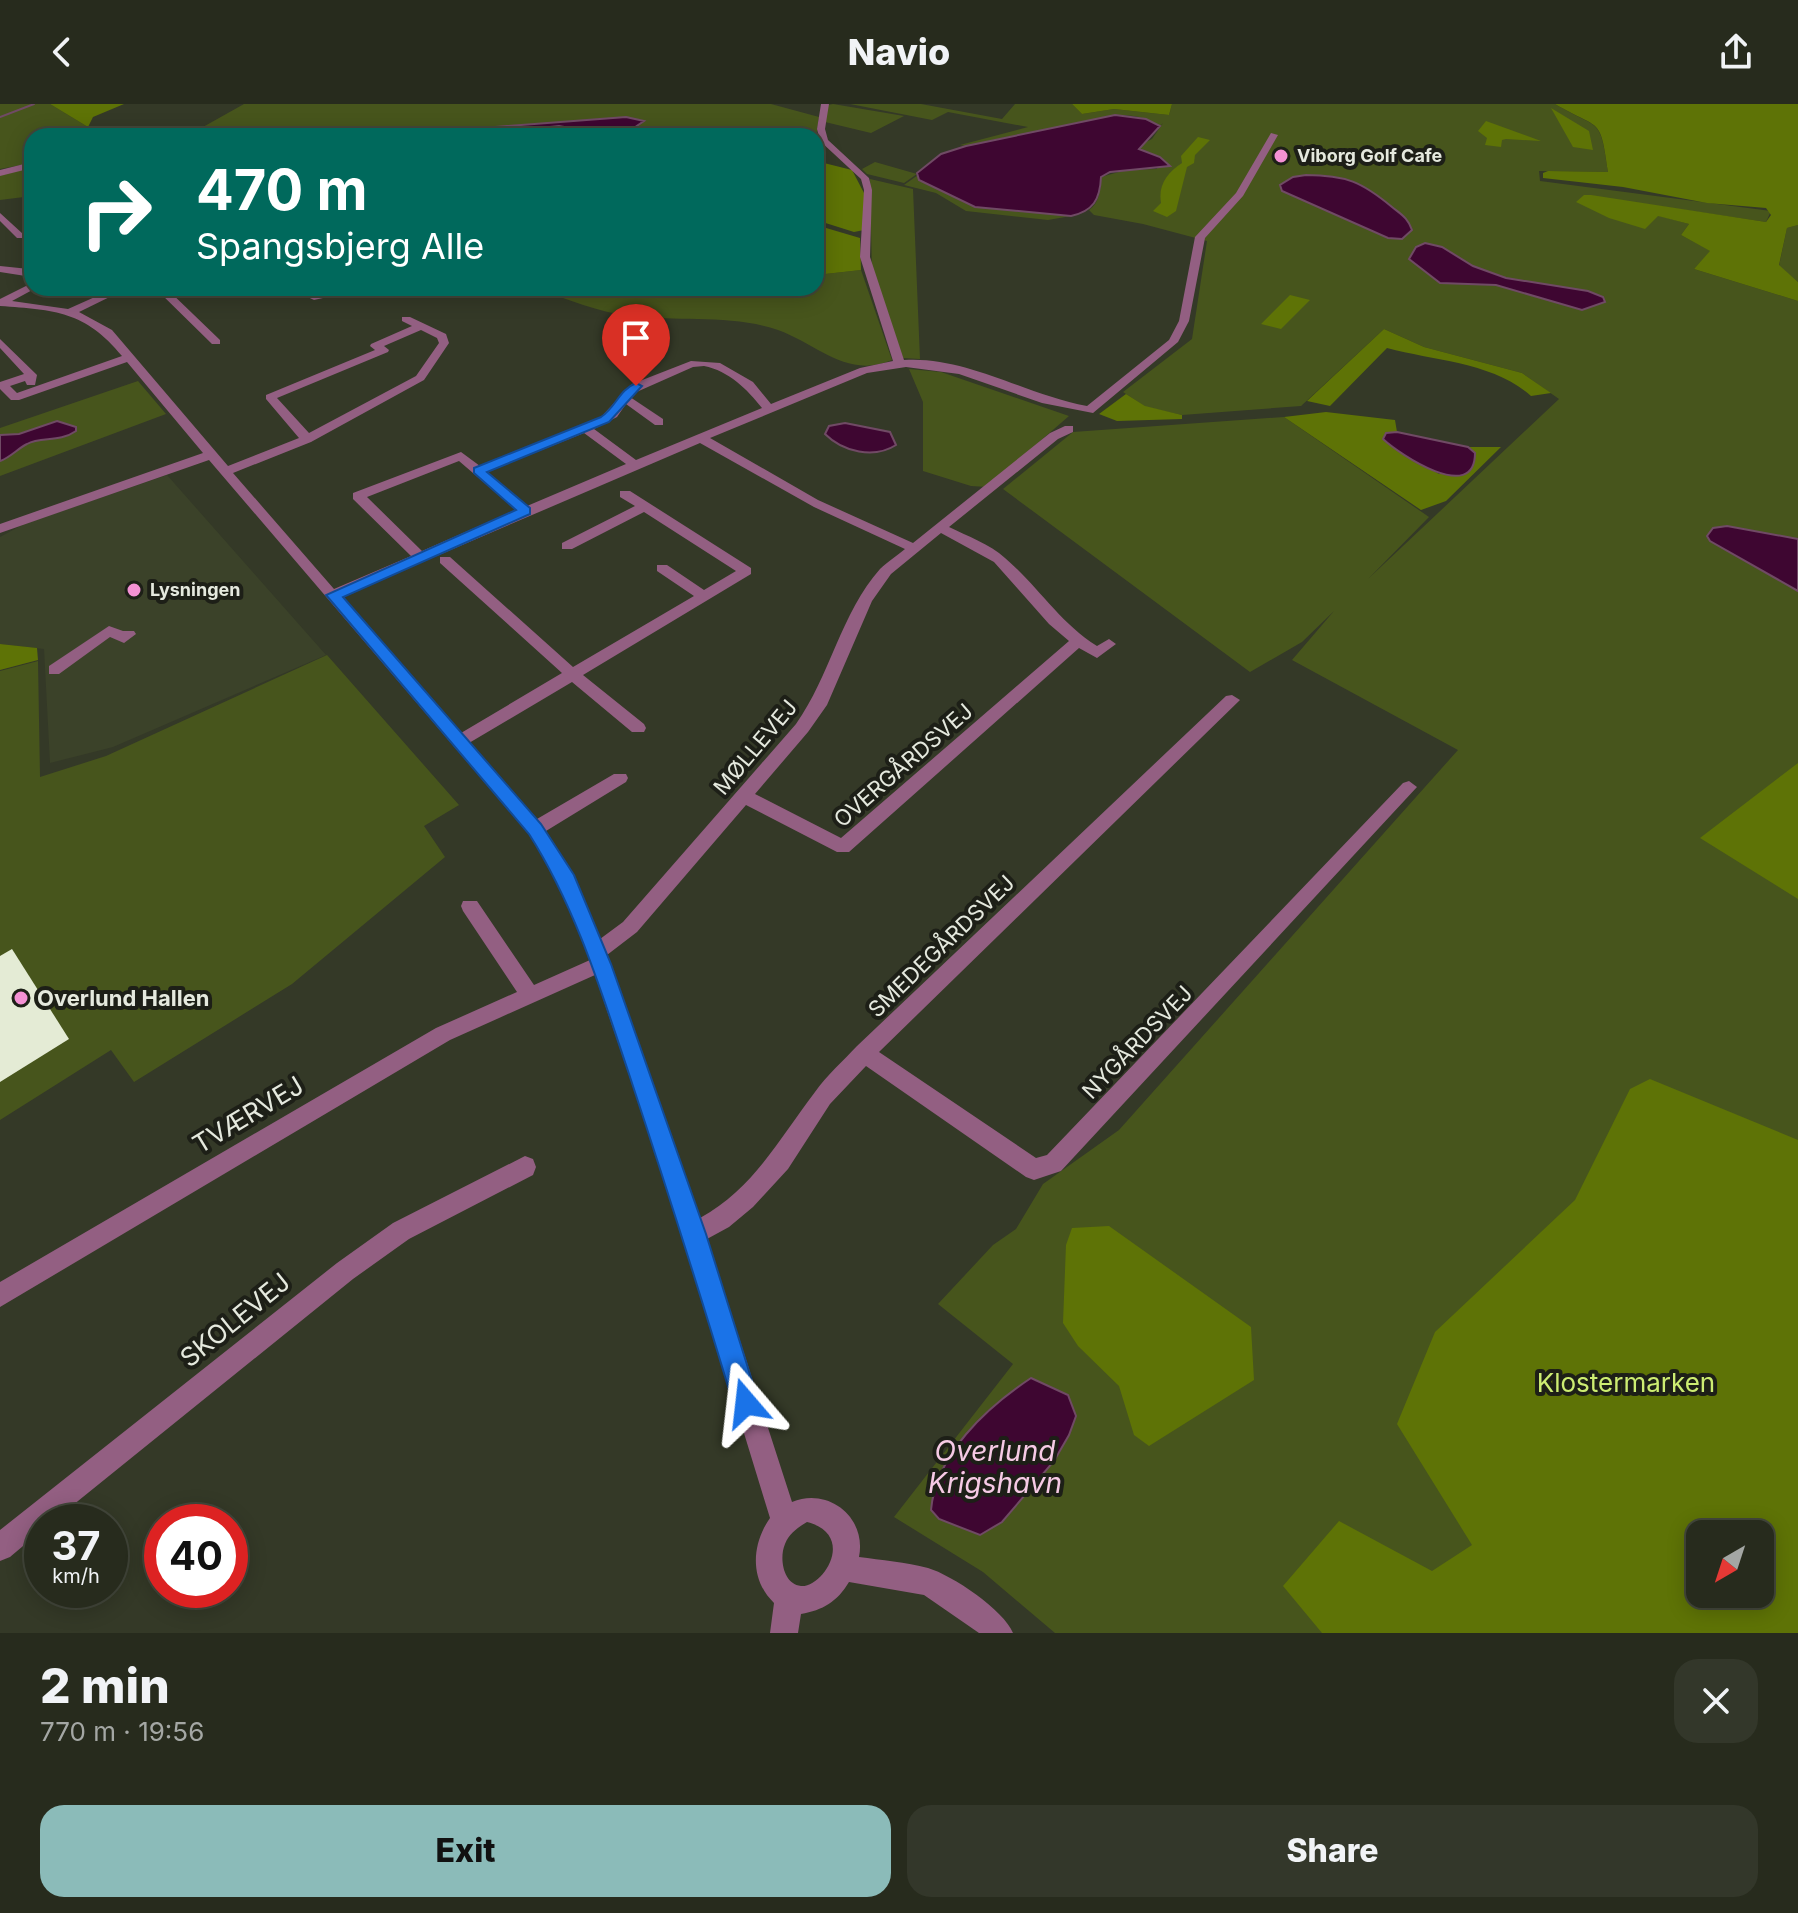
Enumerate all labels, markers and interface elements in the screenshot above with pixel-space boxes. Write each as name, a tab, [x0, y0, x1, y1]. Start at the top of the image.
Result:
icon: back	[40, 30, 84, 74]
text: Navio	[848, 30, 950, 74]
icon: share	[1714, 30, 1758, 74]
place label: Viborg Golf Cafe	[1297, 145, 1443, 166]
marker: Viborg Golf Cafe	[1272, 147, 1290, 165]
text: 470 m	[196, 156, 368, 224]
icon: right	[64, 160, 168, 264]
text: Spangsbjerg Alle	[196, 224, 484, 268]
pin	[602, 304, 670, 386]
icon: arrive	[614, 316, 658, 360]
place label: Lysningen	[150, 579, 240, 600]
marker: Lysningen	[125, 581, 143, 599]
street label: MØLLEVEJ	[708, 694, 802, 800]
street label: OVERGÅRDSVEJ	[828, 697, 978, 832]
street label: SMEDEGÅRDSVEJ	[862, 869, 1019, 1022]
street label: NYGÅRDSVEJ	[1076, 979, 1197, 1104]
place label: Overlund Hallen	[37, 985, 210, 1011]
marker: Overlund Hallen	[12, 989, 30, 1007]
street label: TVÆRVEJ	[187, 1069, 309, 1160]
street label: SKOLEVEJ	[174, 1266, 296, 1373]
position arrow	[704, 1361, 788, 1445]
park label: Klostermarken	[1537, 1367, 1715, 1398]
water label: Overlund Krigshavn	[928, 1434, 1062, 1500]
speed limit sign: 40	[144, 1504, 248, 1608]
north arrow	[1686, 1520, 1774, 1608]
map controls	[1686, 1520, 1774, 1608]
text: 37	[51, 1521, 101, 1570]
text: km/h	[52, 1564, 100, 1588]
text: 2 min	[40, 1656, 170, 1715]
button: close	[1674, 1659, 1758, 1743]
text: 770 m · 19:56	[40, 1716, 204, 1747]
button: Exit	[40, 1805, 891, 1897]
button: Share	[907, 1805, 1758, 1897]

